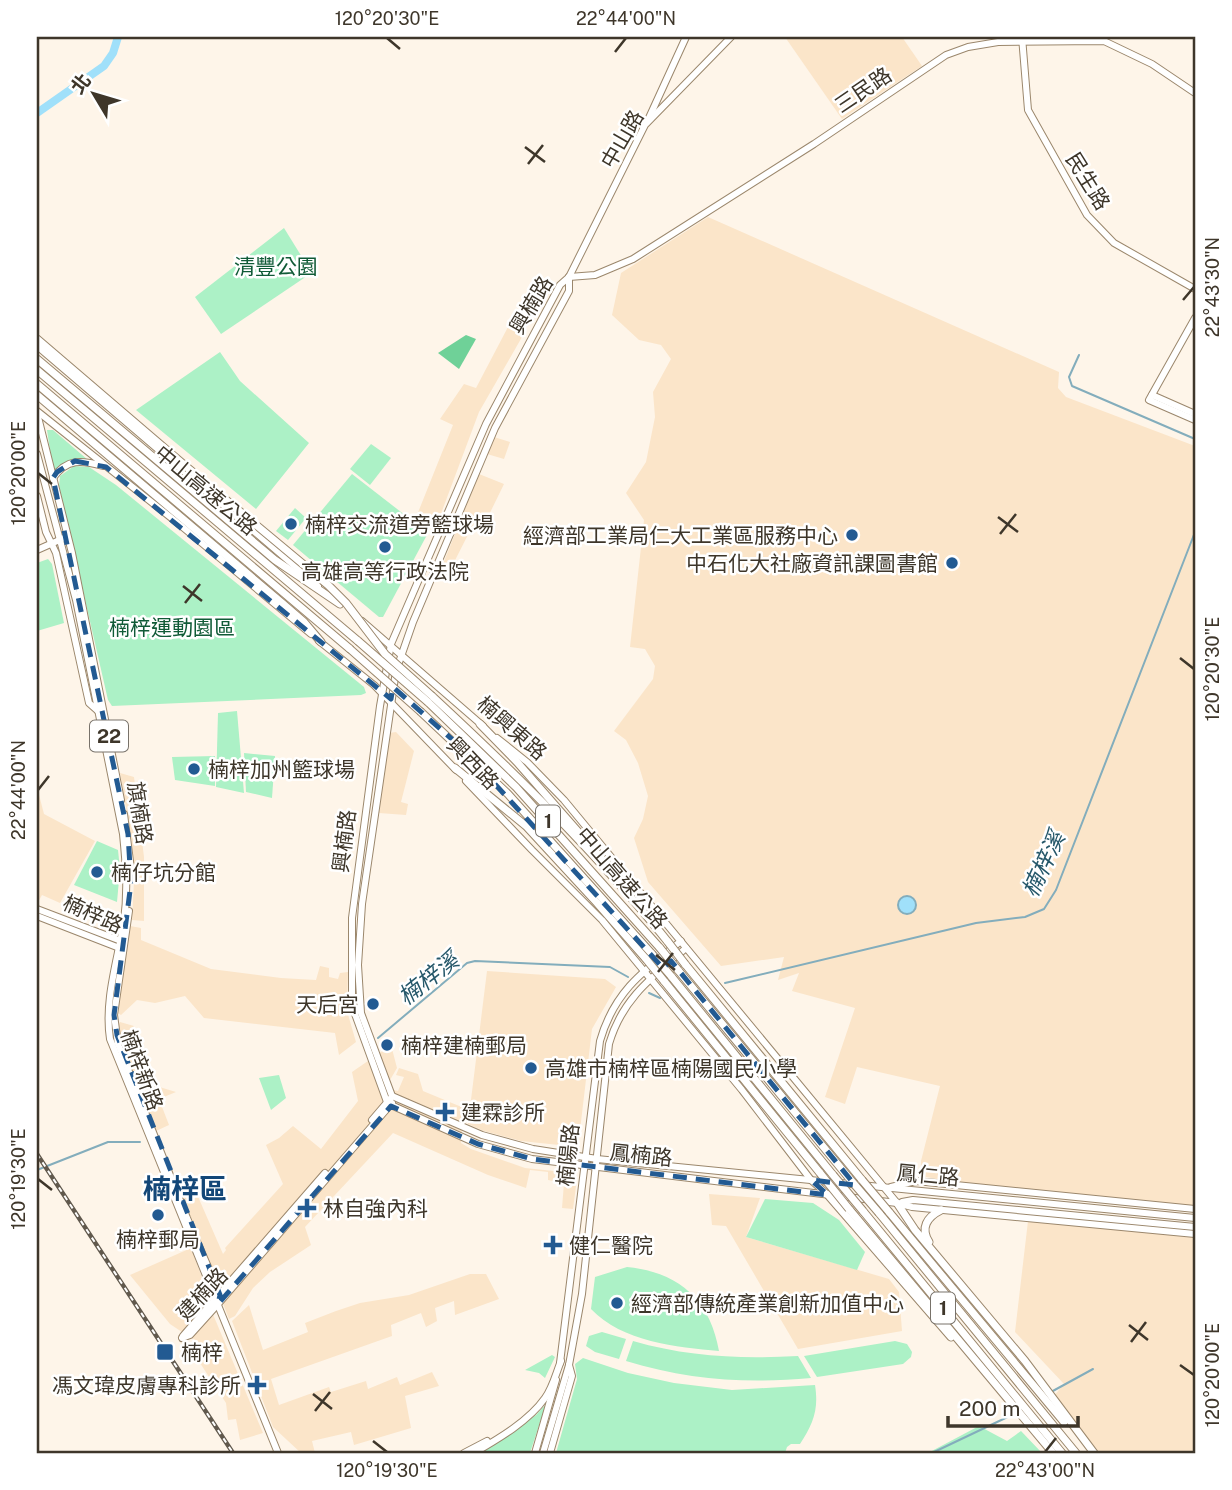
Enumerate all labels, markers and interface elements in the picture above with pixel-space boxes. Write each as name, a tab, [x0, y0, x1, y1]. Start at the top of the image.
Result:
text: 120°20'30"E	[335, 8, 439, 29]
text: 22°44'00"N	[576, 8, 676, 29]
north arrow	[60, 60, 130, 130]
street label: 三民路	[830, 62, 896, 118]
text: 北	[66, 69, 95, 98]
street label: 中山路	[595, 105, 649, 173]
street label: 民生路	[1061, 148, 1115, 214]
text: 22°43'30"N	[1202, 237, 1223, 337]
park label: 清豐公園	[234, 254, 318, 279]
street label: 興楠路	[504, 272, 558, 338]
text: 120°20'00"E	[8, 421, 29, 525]
street label: 中山高速公路	[150, 440, 262, 540]
place label: 楠梓交流道旁籃球場	[305, 512, 494, 537]
marker: 楠梓交流道旁籃球場	[283, 516, 299, 532]
place label: 經濟部工業局仁大工業區服務中心	[523, 523, 838, 548]
marker: 經濟部工業局仁大工業區服務中心	[844, 527, 860, 543]
marker: 高雄高等行政法院	[377, 539, 393, 555]
place label: 中石化大社廠資訊課圖書館	[686, 551, 938, 576]
marker: 中石化大社廠資訊課圖書館	[944, 555, 960, 571]
place label: 高雄高等行政法院	[301, 559, 469, 584]
park label: 楠梓運動園區	[109, 615, 235, 640]
text: 120°20'30"E	[1202, 617, 1223, 721]
street label: 楠興東路	[472, 691, 552, 765]
road number: 22	[90, 720, 128, 751]
street label: 興西路	[442, 732, 504, 794]
text: 22°44'00"N	[8, 740, 29, 840]
place label: 楠梓加州籃球場	[208, 757, 355, 782]
marker: 楠梓加州籃球場	[186, 761, 202, 777]
street label: 旗楠路	[123, 780, 157, 846]
road number: 1	[536, 806, 560, 836]
street label: 興楠路	[328, 808, 360, 874]
street label: 中山高速公路	[571, 822, 673, 934]
water label: 楠梓溪	[1016, 824, 1071, 901]
place label: 楠仔坑分館	[111, 860, 216, 885]
marker: 楠仔坑分館	[89, 864, 105, 880]
street label: 楠梓路	[59, 890, 127, 938]
water label: 楠梓溪	[393, 944, 466, 1010]
place label: 天后宮	[296, 992, 359, 1017]
marker: 天后宮	[365, 996, 381, 1012]
street label: 楠梓新路	[116, 1026, 168, 1114]
place label: 楠梓建楠郵局	[401, 1033, 527, 1058]
marker: 楠梓建楠郵局	[379, 1037, 395, 1053]
place label: 高雄市楠梓區楠陽國民小學	[545, 1056, 797, 1081]
marker: 高雄市楠梓區楠陽國民小學	[523, 1060, 539, 1076]
place label: 建霖診所	[461, 1100, 545, 1125]
marker: 建霖診所	[435, 1102, 455, 1122]
street label: 楠陽路	[552, 1122, 584, 1188]
text: 120°19'30"E	[8, 1128, 29, 1230]
street label: 鳳楠路	[608, 1139, 674, 1171]
street label: 鳳仁路	[896, 1160, 960, 1190]
district label: 楠梓區	[143, 1172, 227, 1205]
place label: 林自強內科	[323, 1196, 428, 1221]
marker: 林自強內科	[297, 1198, 317, 1218]
marker: 楠梓郵局	[150, 1207, 166, 1223]
place label: 楠梓郵局	[116, 1227, 200, 1252]
place label: 健仁醫院	[569, 1233, 653, 1258]
marker: 健仁醫院	[543, 1235, 563, 1255]
street label: 建楠路	[171, 1262, 233, 1326]
place label: 經濟部傳統產業創新加值中心	[631, 1291, 904, 1316]
road number: 1	[931, 1292, 955, 1324]
marker: 經濟部傳統產業創新加值中心	[609, 1295, 625, 1311]
text: 120°20'00"E	[1202, 1323, 1223, 1427]
place label: 楠梓	[181, 1340, 223, 1365]
marker: 楠梓	[155, 1342, 175, 1362]
place label: 馮文瑋皮膚專科診所	[52, 1373, 241, 1398]
marker: 馮文瑋皮膚專科診所	[247, 1375, 267, 1395]
scale bar	[948, 1385, 1078, 1429]
text: 200 m	[959, 1396, 1020, 1421]
text: 120°19'30"E	[336, 1460, 438, 1481]
text: 22°43'00"N	[995, 1460, 1095, 1481]

